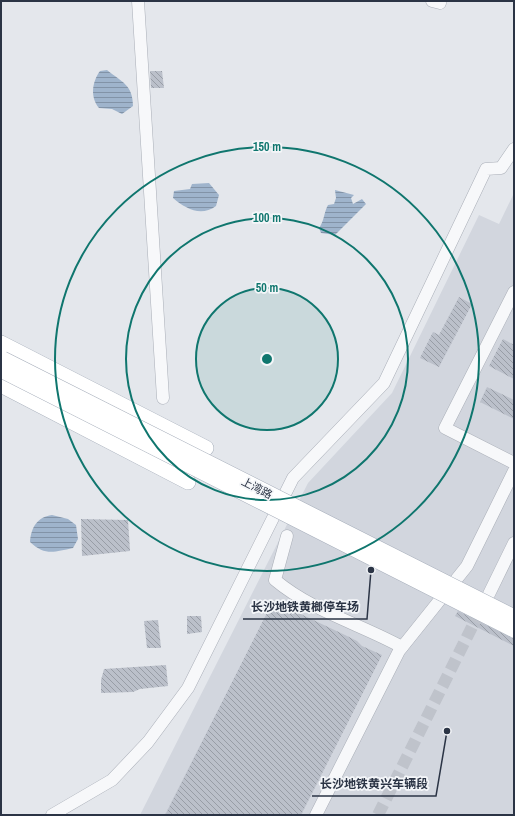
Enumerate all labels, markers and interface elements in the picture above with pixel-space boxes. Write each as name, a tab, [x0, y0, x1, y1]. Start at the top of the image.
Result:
text: 150 m	[253, 139, 281, 155]
text: 100 m	[253, 210, 281, 226]
text: 50 m	[256, 280, 278, 296]
centre of rings	[260, 352, 274, 366]
street label: 上湾路	[239, 474, 275, 502]
callout: 长沙地铁黄榔停车场	[243, 595, 367, 619]
text: 长沙地铁黄榔停车场	[251, 599, 359, 615]
callout: 长沙地铁黄兴车辆段	[312, 772, 436, 796]
text: 长沙地铁黄兴车辆段	[320, 776, 428, 792]

